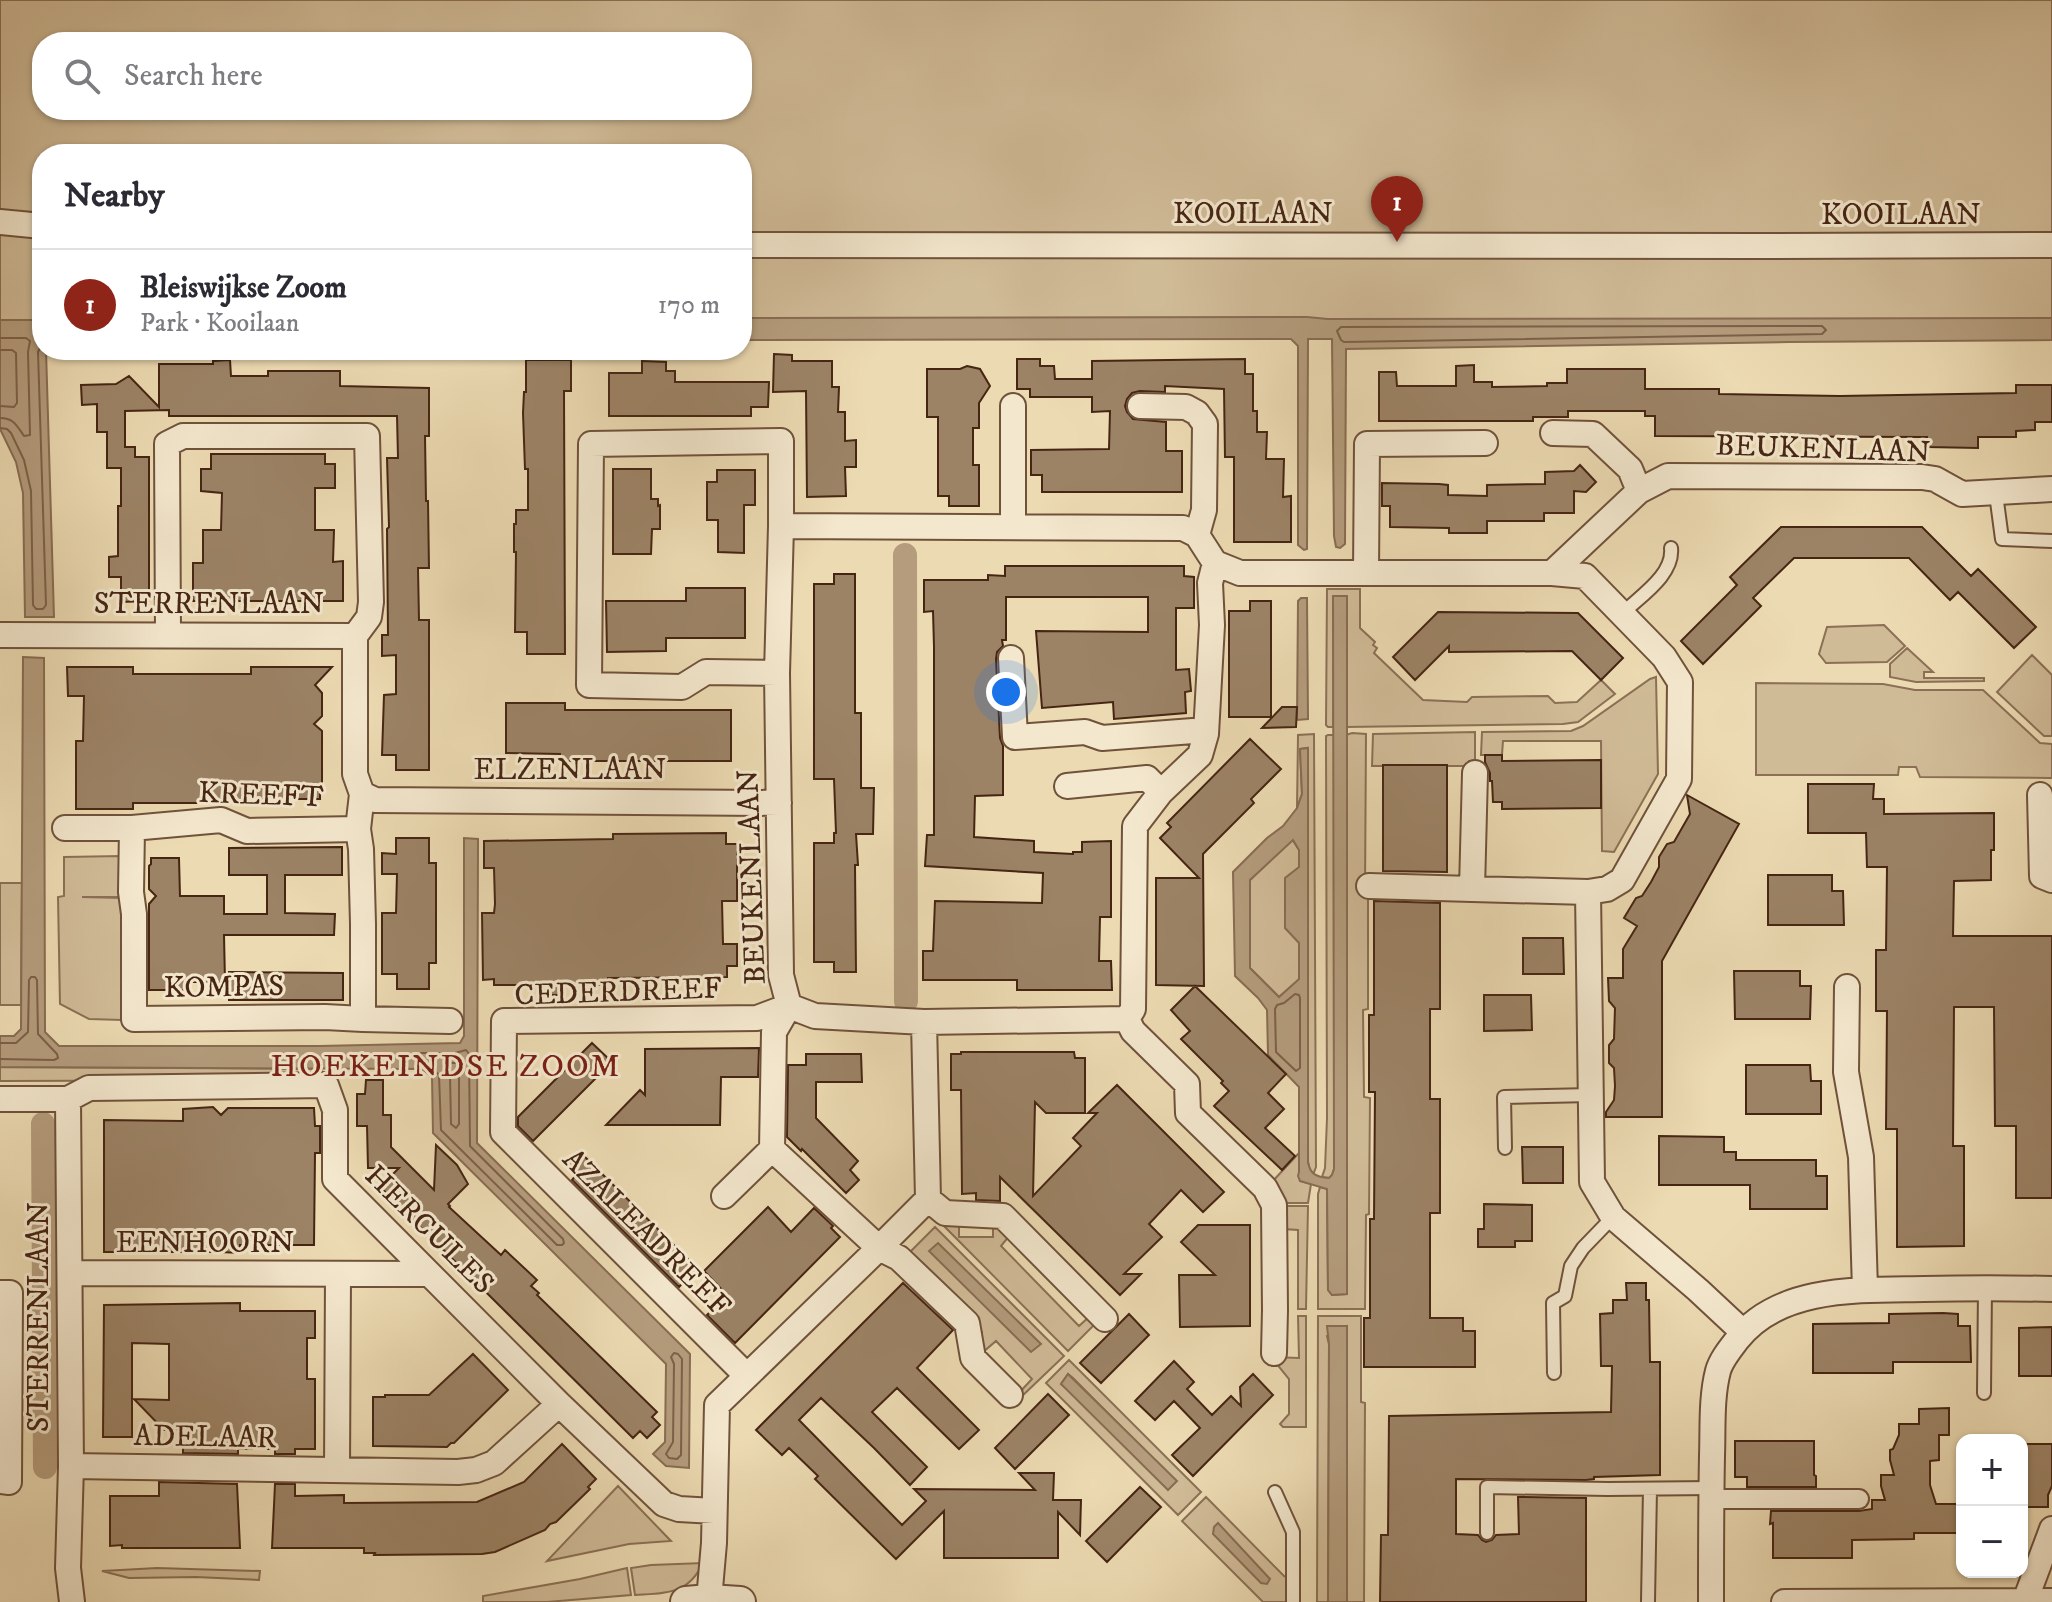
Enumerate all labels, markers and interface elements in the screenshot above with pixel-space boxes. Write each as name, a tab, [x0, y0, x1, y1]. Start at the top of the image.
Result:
search box	[32, 32, 752, 120]
icon: search	[60, 54, 104, 98]
text: Search here	[124, 58, 263, 95]
text: Nearby	[64, 175, 165, 217]
pin: 1	[1371, 176, 1423, 242]
street label: KOOILAAN	[1173, 196, 1333, 233]
street label: KOOILAAN	[1821, 197, 1981, 234]
text: Bleiswijkse Zoom	[140, 270, 347, 307]
text: 1	[85, 289, 95, 322]
text: 170 m	[658, 289, 720, 322]
text: Park · Kooilaan	[140, 307, 299, 340]
street label: BEUKENLAAN	[1715, 427, 1931, 472]
street label: STERRENLAAN	[94, 586, 324, 623]
your location	[986, 672, 1026, 712]
street label: ELZENLAAN	[474, 752, 666, 789]
street label: BEUKENLAAN	[730, 769, 775, 985]
street label: KREEFT	[198, 775, 324, 816]
street label: KOMPAS	[164, 968, 284, 1007]
street label: CEDERDREEF	[514, 970, 722, 1015]
district label: HOEKEINDSE ZOOM	[270, 1047, 622, 1087]
street label: AZALEADREEF	[554, 1141, 738, 1325]
street label: HERCULES	[356, 1158, 501, 1303]
street label: STERRENLAAN	[21, 1202, 58, 1432]
street label: EENHOORN	[116, 1225, 294, 1262]
street label: ADELAAR	[133, 1418, 277, 1457]
map controls	[1956, 1434, 2028, 1578]
button: +	[1956, 1434, 2028, 1506]
button: −	[1956, 1506, 2028, 1578]

